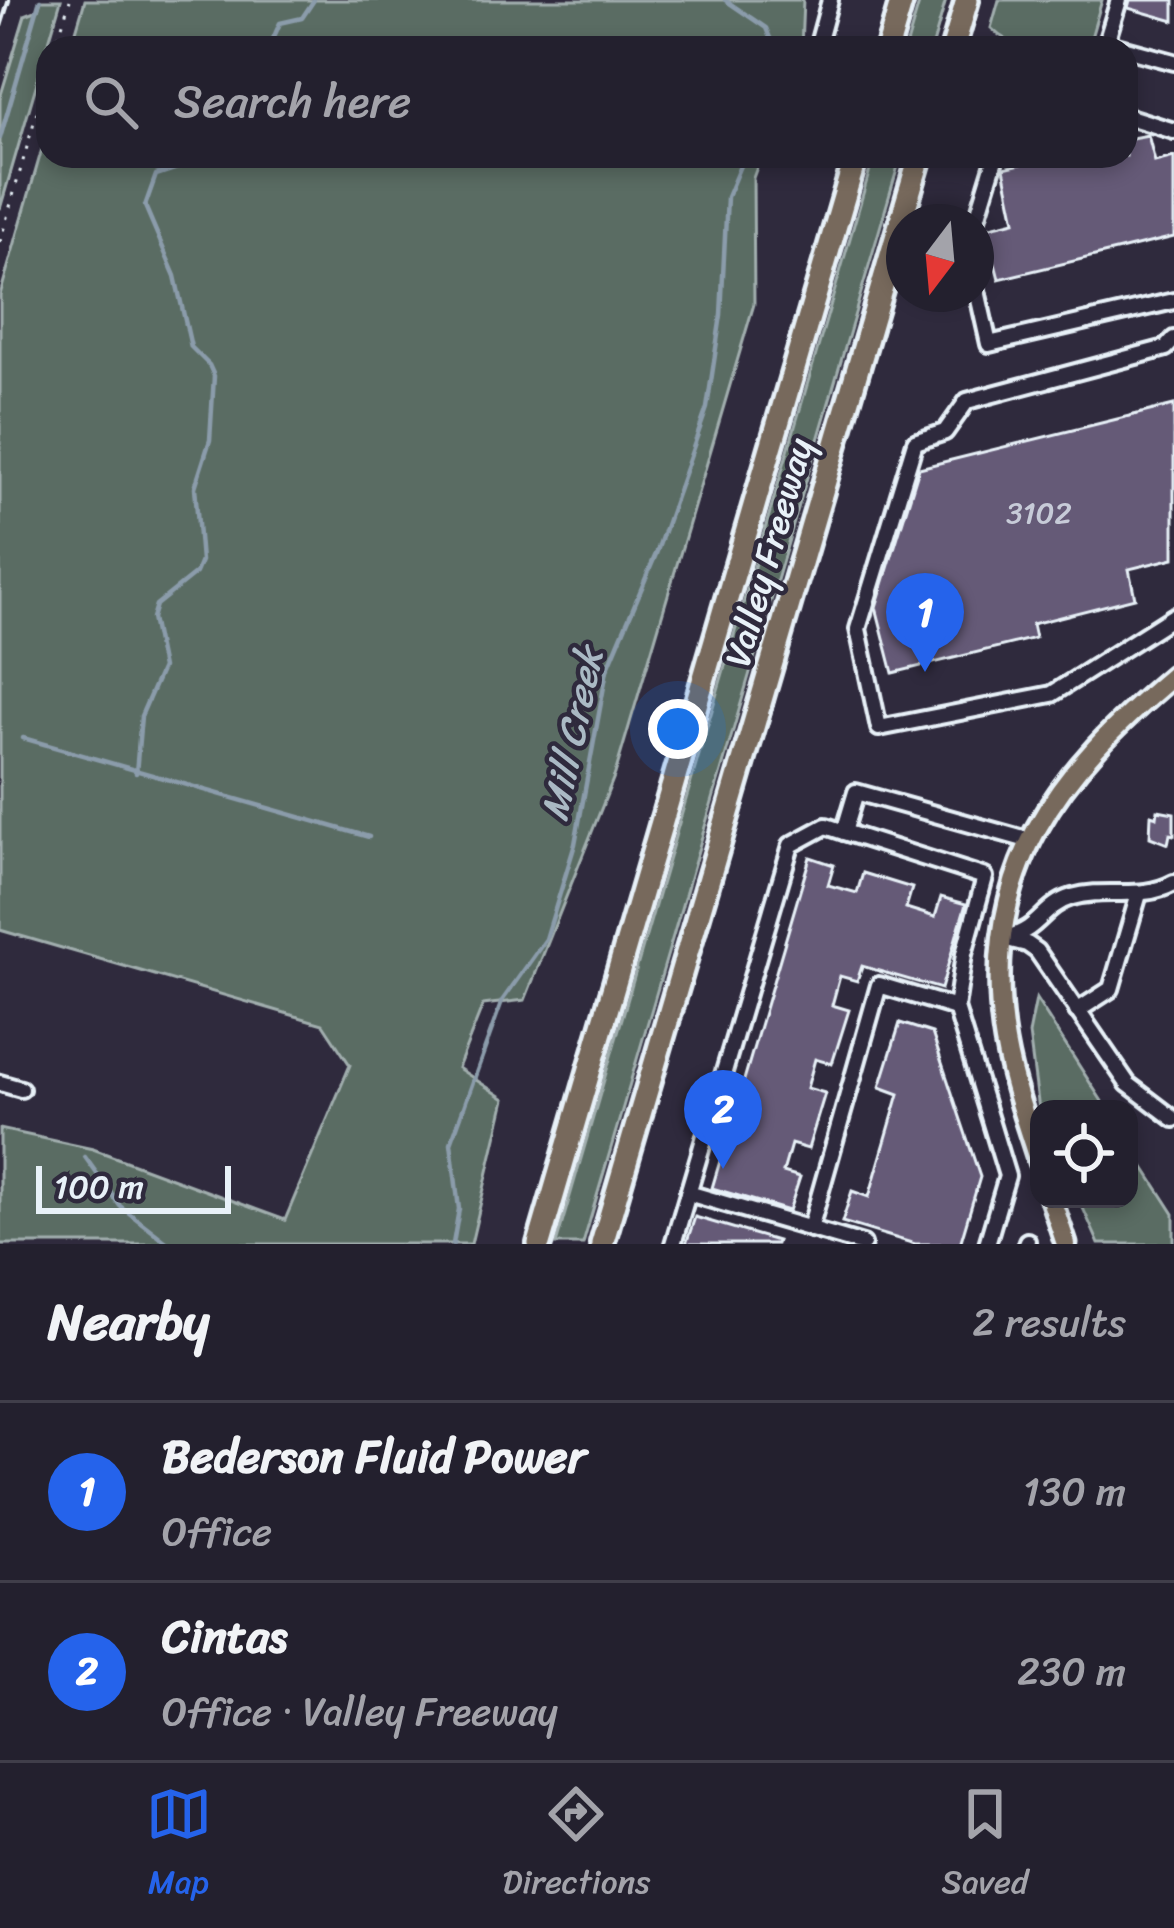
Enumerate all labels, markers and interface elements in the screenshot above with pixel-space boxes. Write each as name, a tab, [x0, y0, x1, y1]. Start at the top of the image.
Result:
search box	[36, 36, 1138, 168]
text: Search here	[174, 62, 411, 142]
icon: search	[78, 69, 144, 135]
north arrow	[886, 204, 994, 312]
street label: Valley Freeway	[706, 430, 832, 674]
house number: 3102	[1006, 486, 1072, 540]
pin: 1	[886, 573, 964, 672]
water label: Mill Creek	[520, 637, 624, 827]
your location	[648, 699, 708, 759]
pin: 2	[684, 1070, 762, 1169]
map controls	[1030, 1100, 1138, 1208]
button: locate	[1030, 1100, 1138, 1208]
text: 100 m	[54, 1158, 144, 1216]
scale bar	[36, 1160, 231, 1213]
text: Nearby	[48, 1277, 209, 1367]
text: 2 results	[972, 1288, 1126, 1357]
text: Bederson Fluid Power	[162, 1417, 586, 1497]
text: 1	[79, 1457, 95, 1526]
text: 130 m	[1023, 1457, 1126, 1526]
text: Office	[162, 1497, 272, 1566]
text: Cintas	[162, 1597, 287, 1677]
text: 2	[76, 1637, 98, 1706]
text: 230 m	[1017, 1637, 1126, 1706]
text: Office · Valley Freeway	[162, 1677, 558, 1746]
tab: Map	[146, 1781, 212, 1911]
tab: Directions	[503, 1781, 650, 1911]
tab: Saved	[941, 1781, 1028, 1911]

